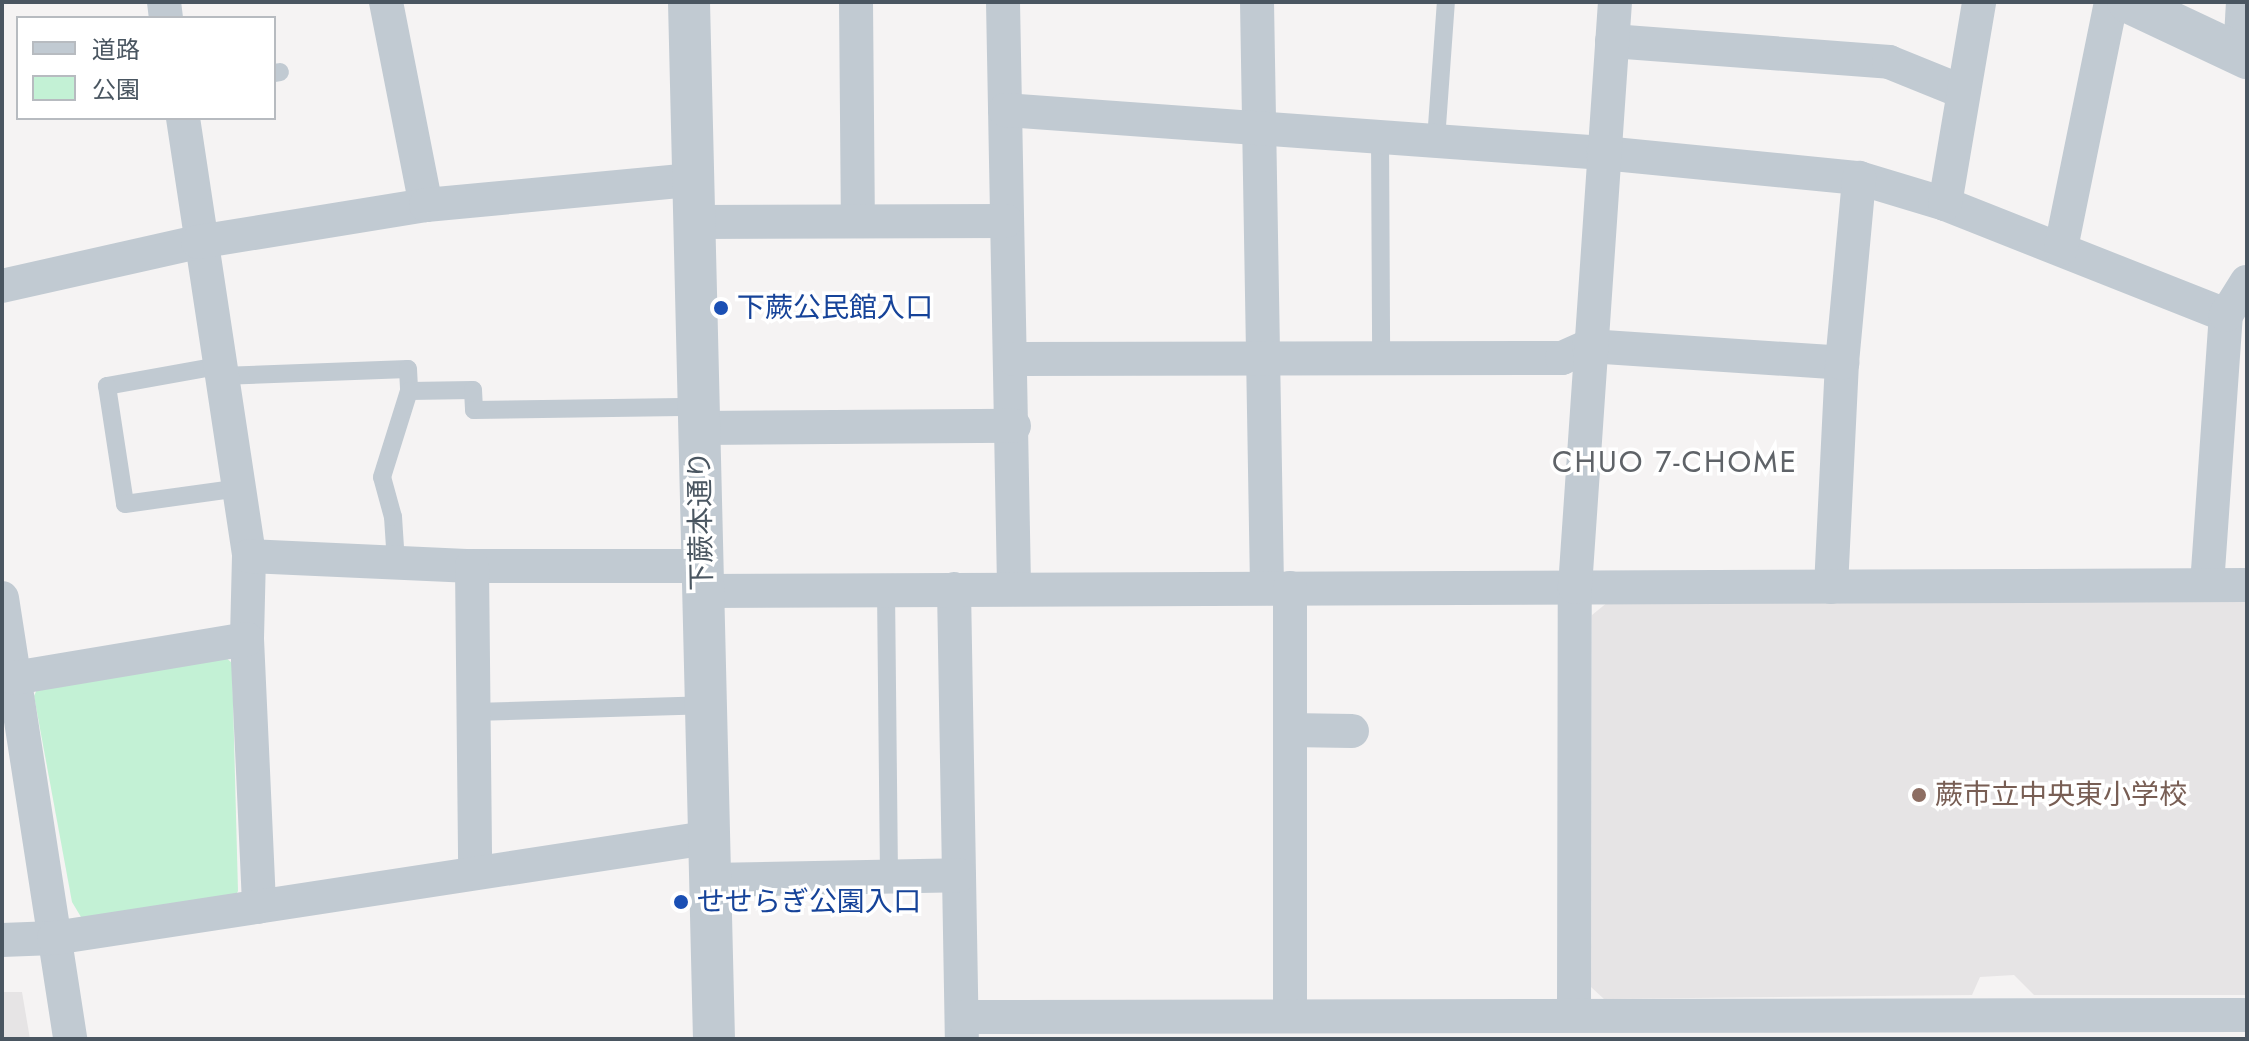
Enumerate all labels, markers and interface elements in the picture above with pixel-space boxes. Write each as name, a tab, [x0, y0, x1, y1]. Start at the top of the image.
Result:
legend	[16, 16, 276, 120]
text: 道路	[92, 32, 140, 67]
text: 公園	[92, 72, 140, 107]
place label: 下蕨公民館入口	[737, 291, 933, 325]
marker: 下蕨公民館入口	[712, 299, 730, 317]
district label: CHUO 7-CHOME	[1552, 444, 1798, 480]
street label: 下蕨本通り	[683, 451, 719, 591]
place label: 蕨市立中央東小学校	[1935, 778, 2187, 812]
marker: 蕨市立中央東小学校	[1910, 786, 1928, 804]
place label: せせらぎ公園入口	[697, 885, 921, 919]
marker: せせらぎ公園入口	[672, 893, 690, 911]

